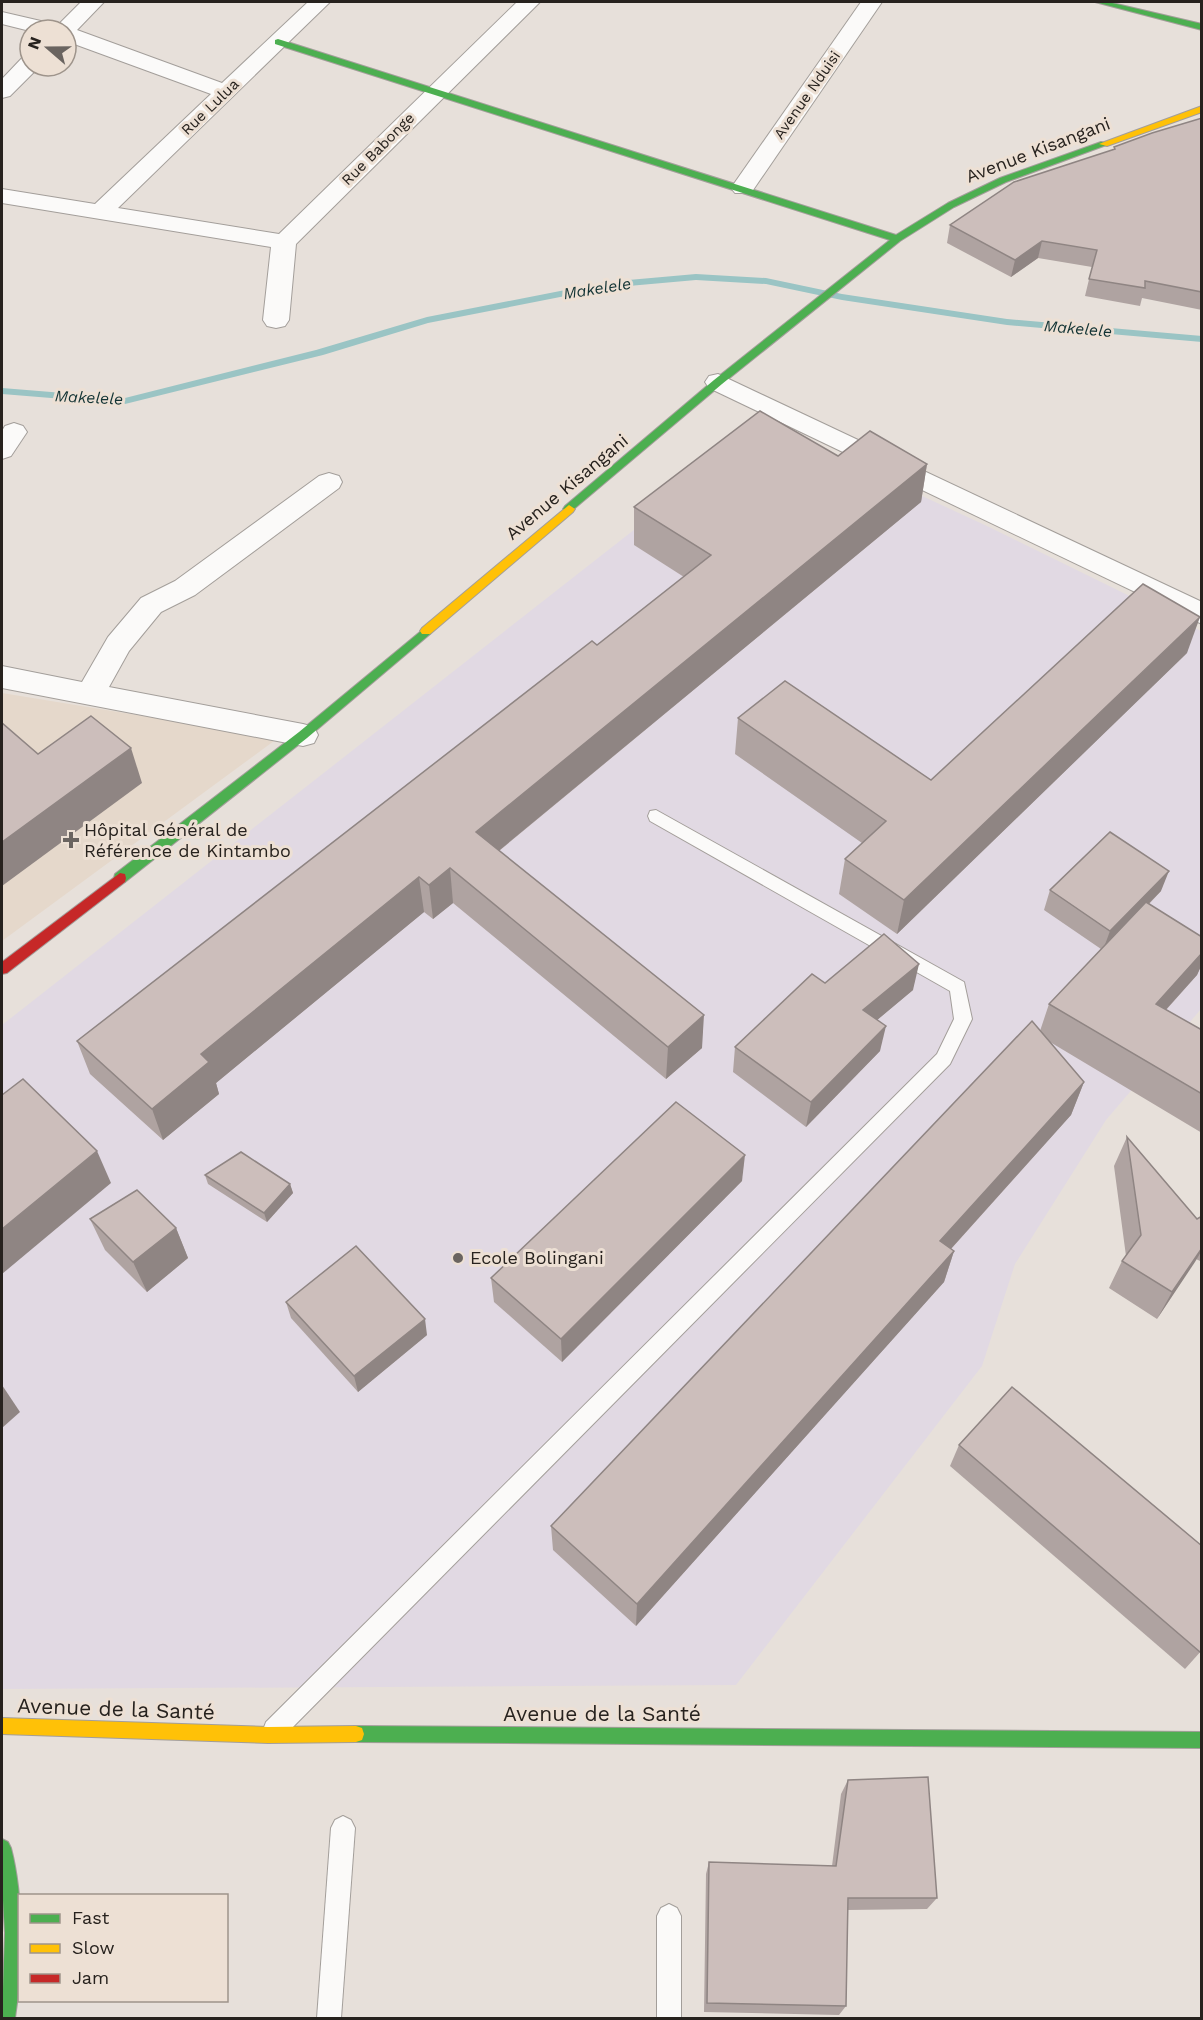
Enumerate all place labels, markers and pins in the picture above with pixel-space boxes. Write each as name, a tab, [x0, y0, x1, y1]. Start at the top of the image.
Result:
place label: Hôpital Général de Référence de Kintambo	[84, 819, 291, 861]
marker: Hôpital Général de Référence de Kintambo	[62, 831, 80, 849]
place label: Ecole Bolingani	[470, 1247, 604, 1268]
marker: Ecole Bolingani	[451, 1251, 465, 1265]

